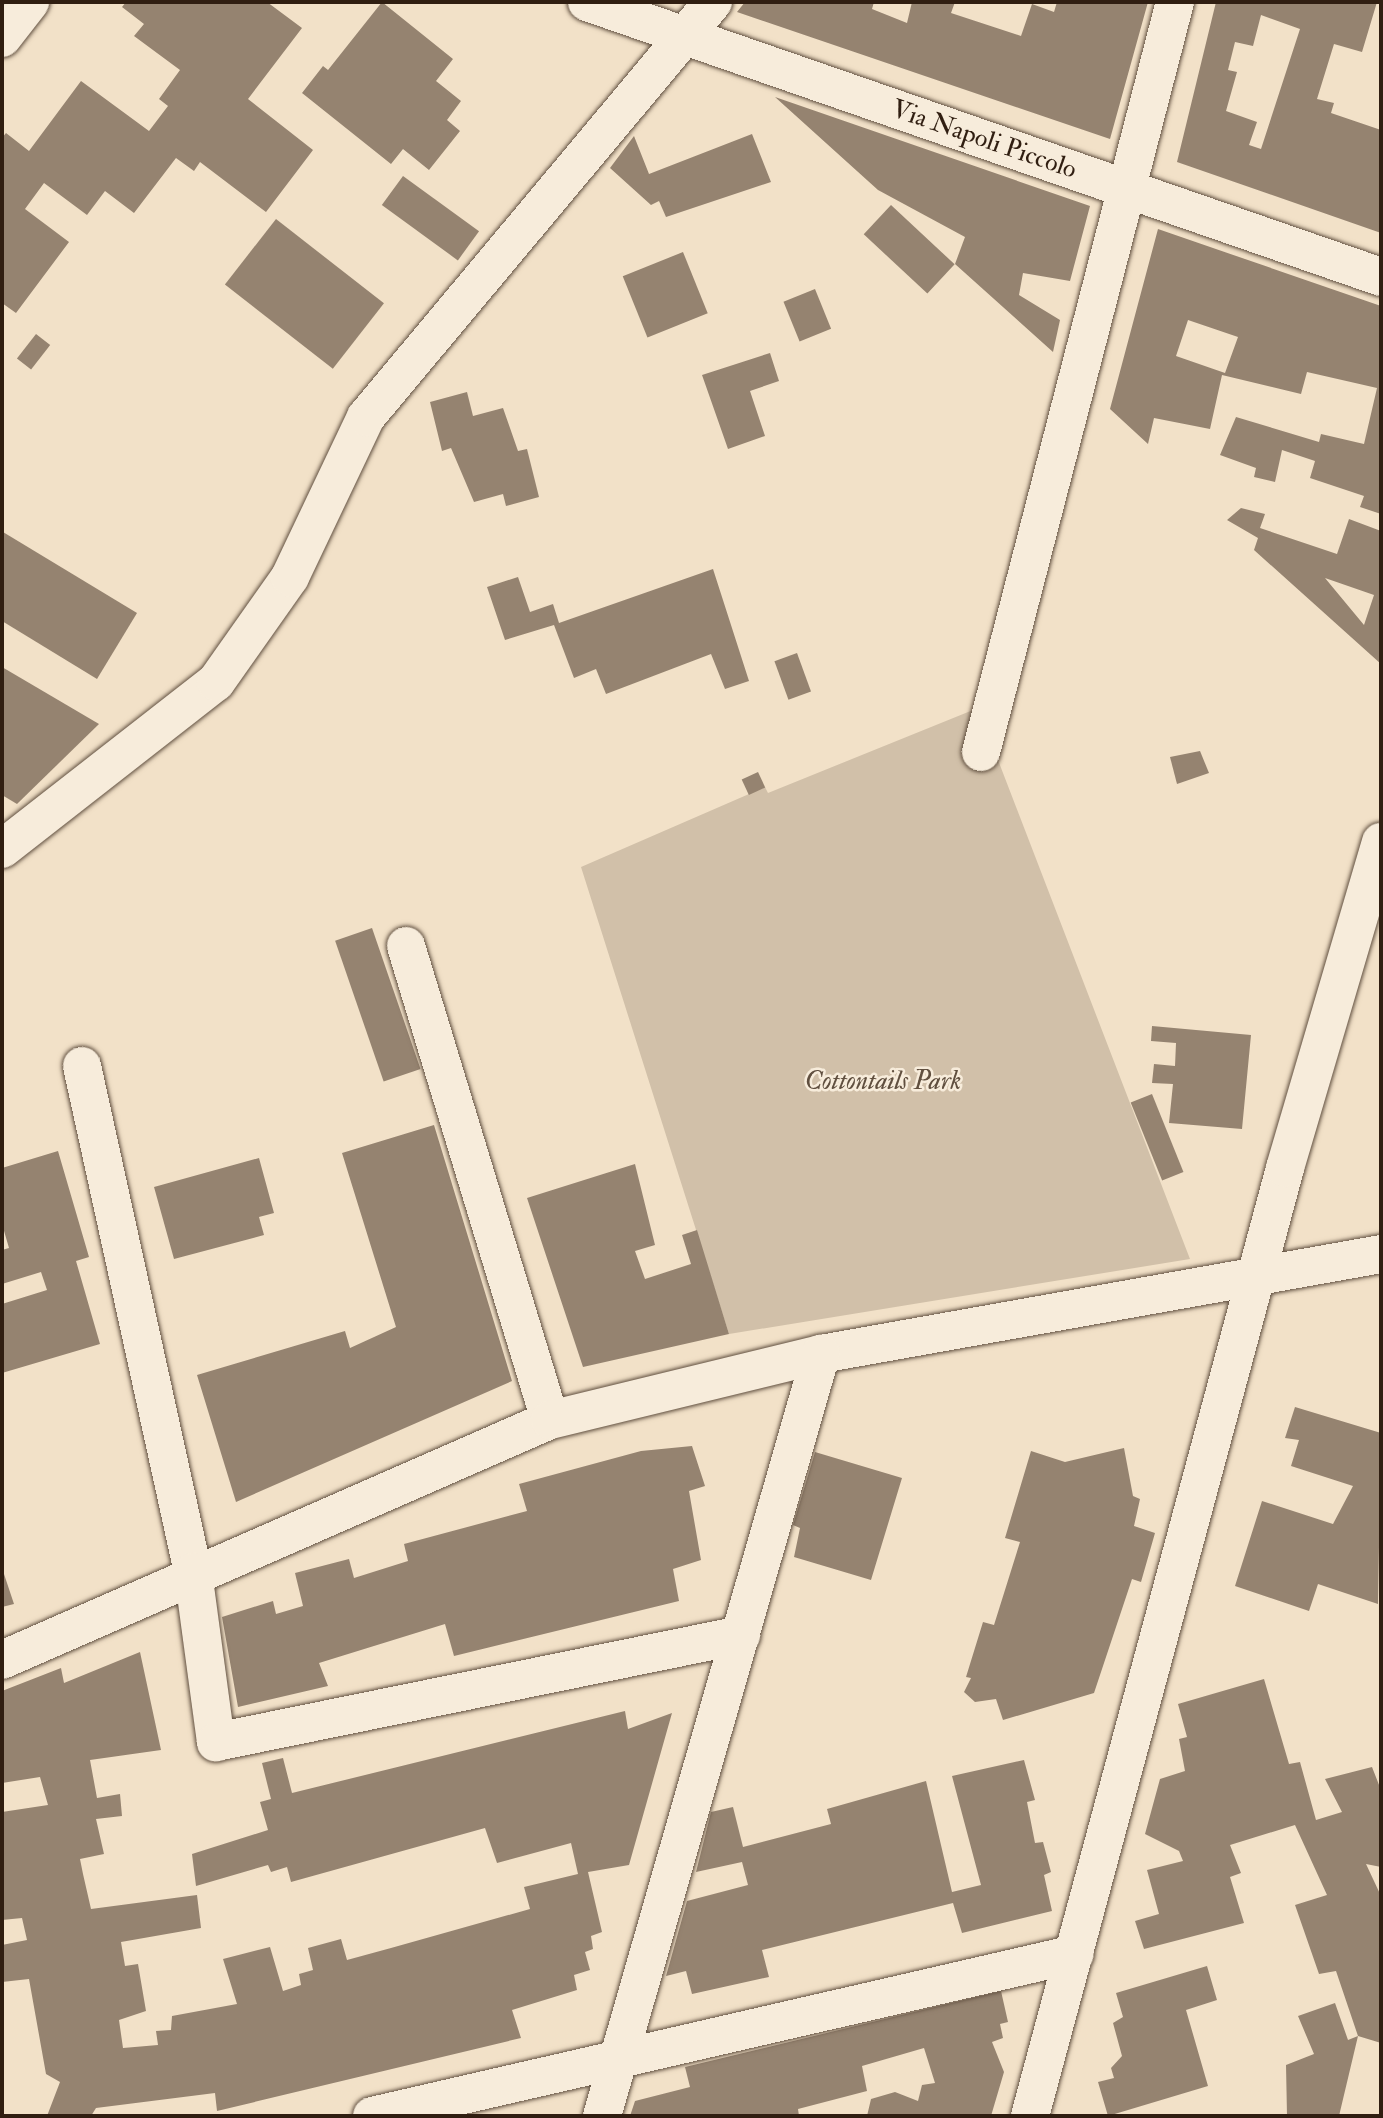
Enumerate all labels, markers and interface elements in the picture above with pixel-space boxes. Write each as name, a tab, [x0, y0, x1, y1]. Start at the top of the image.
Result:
street label: Via Napoli Piccolo	[887, 94, 1081, 186]
park label: Cottontails Park	[805, 1066, 961, 1098]

